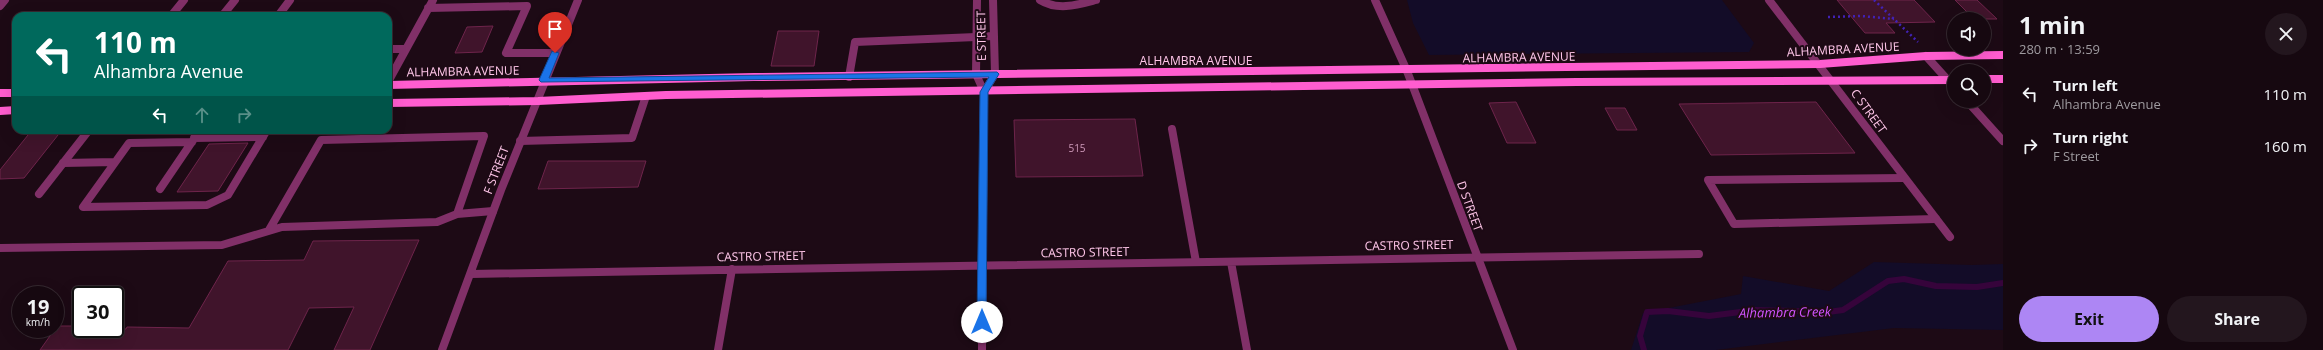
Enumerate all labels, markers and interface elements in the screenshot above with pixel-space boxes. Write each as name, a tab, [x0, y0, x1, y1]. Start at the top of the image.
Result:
text: 1 min	[2019, 8, 2086, 41]
street label: E STREET	[972, 10, 990, 61]
pin	[538, 12, 572, 53]
map controls	[1947, 12, 1991, 108]
button: sound	[1947, 12, 1991, 56]
button: close	[2265, 13, 2307, 55]
icon: arrive	[544, 18, 566, 40]
text: 110 m	[94, 23, 177, 61]
icon: left	[28, 28, 80, 80]
street label: ALHAMBRA AVENUE	[1786, 38, 1900, 60]
text: 280 m · 13:59	[2019, 40, 2100, 58]
street label: ALHAMBRA AVENUE	[1462, 48, 1576, 66]
street label: ALHAMBRA AVENUE	[1140, 52, 1252, 69]
text: Alhambra Avenue	[94, 59, 243, 83]
street label: ALHAMBRA AVENUE	[406, 62, 520, 80]
button: search	[1947, 64, 1991, 108]
text: Turn left	[2053, 75, 2118, 95]
icon: left	[2019, 83, 2041, 105]
text: 110 m	[2263, 84, 2307, 104]
street label: C STREET	[1847, 85, 1891, 137]
text: Alhambra Avenue	[2053, 95, 2161, 113]
icon: left	[149, 104, 171, 126]
icon: ahead	[191, 104, 213, 126]
icon: right	[233, 104, 255, 126]
text: Turn right	[2053, 127, 2128, 147]
icon: right	[2019, 135, 2041, 157]
text: 160 m	[2263, 136, 2307, 156]
house number: 515	[1068, 141, 1086, 155]
street label: F STREET	[479, 143, 513, 196]
text: F Street	[2053, 147, 2099, 165]
street label: D STREET	[1453, 178, 1487, 234]
street label: CASTRO STREET	[1364, 236, 1454, 254]
street label: CASTRO STREET	[1040, 243, 1130, 261]
street label: CASTRO STREET	[716, 247, 806, 265]
speed limit sign: 30	[72, 286, 124, 338]
text: 19	[27, 293, 49, 320]
button: Exit	[2019, 296, 2159, 342]
button: Share	[2167, 296, 2307, 342]
position arrow	[961, 301, 1003, 343]
water label: Alhambra Creek	[1738, 302, 1832, 322]
text: km/h	[26, 315, 50, 329]

